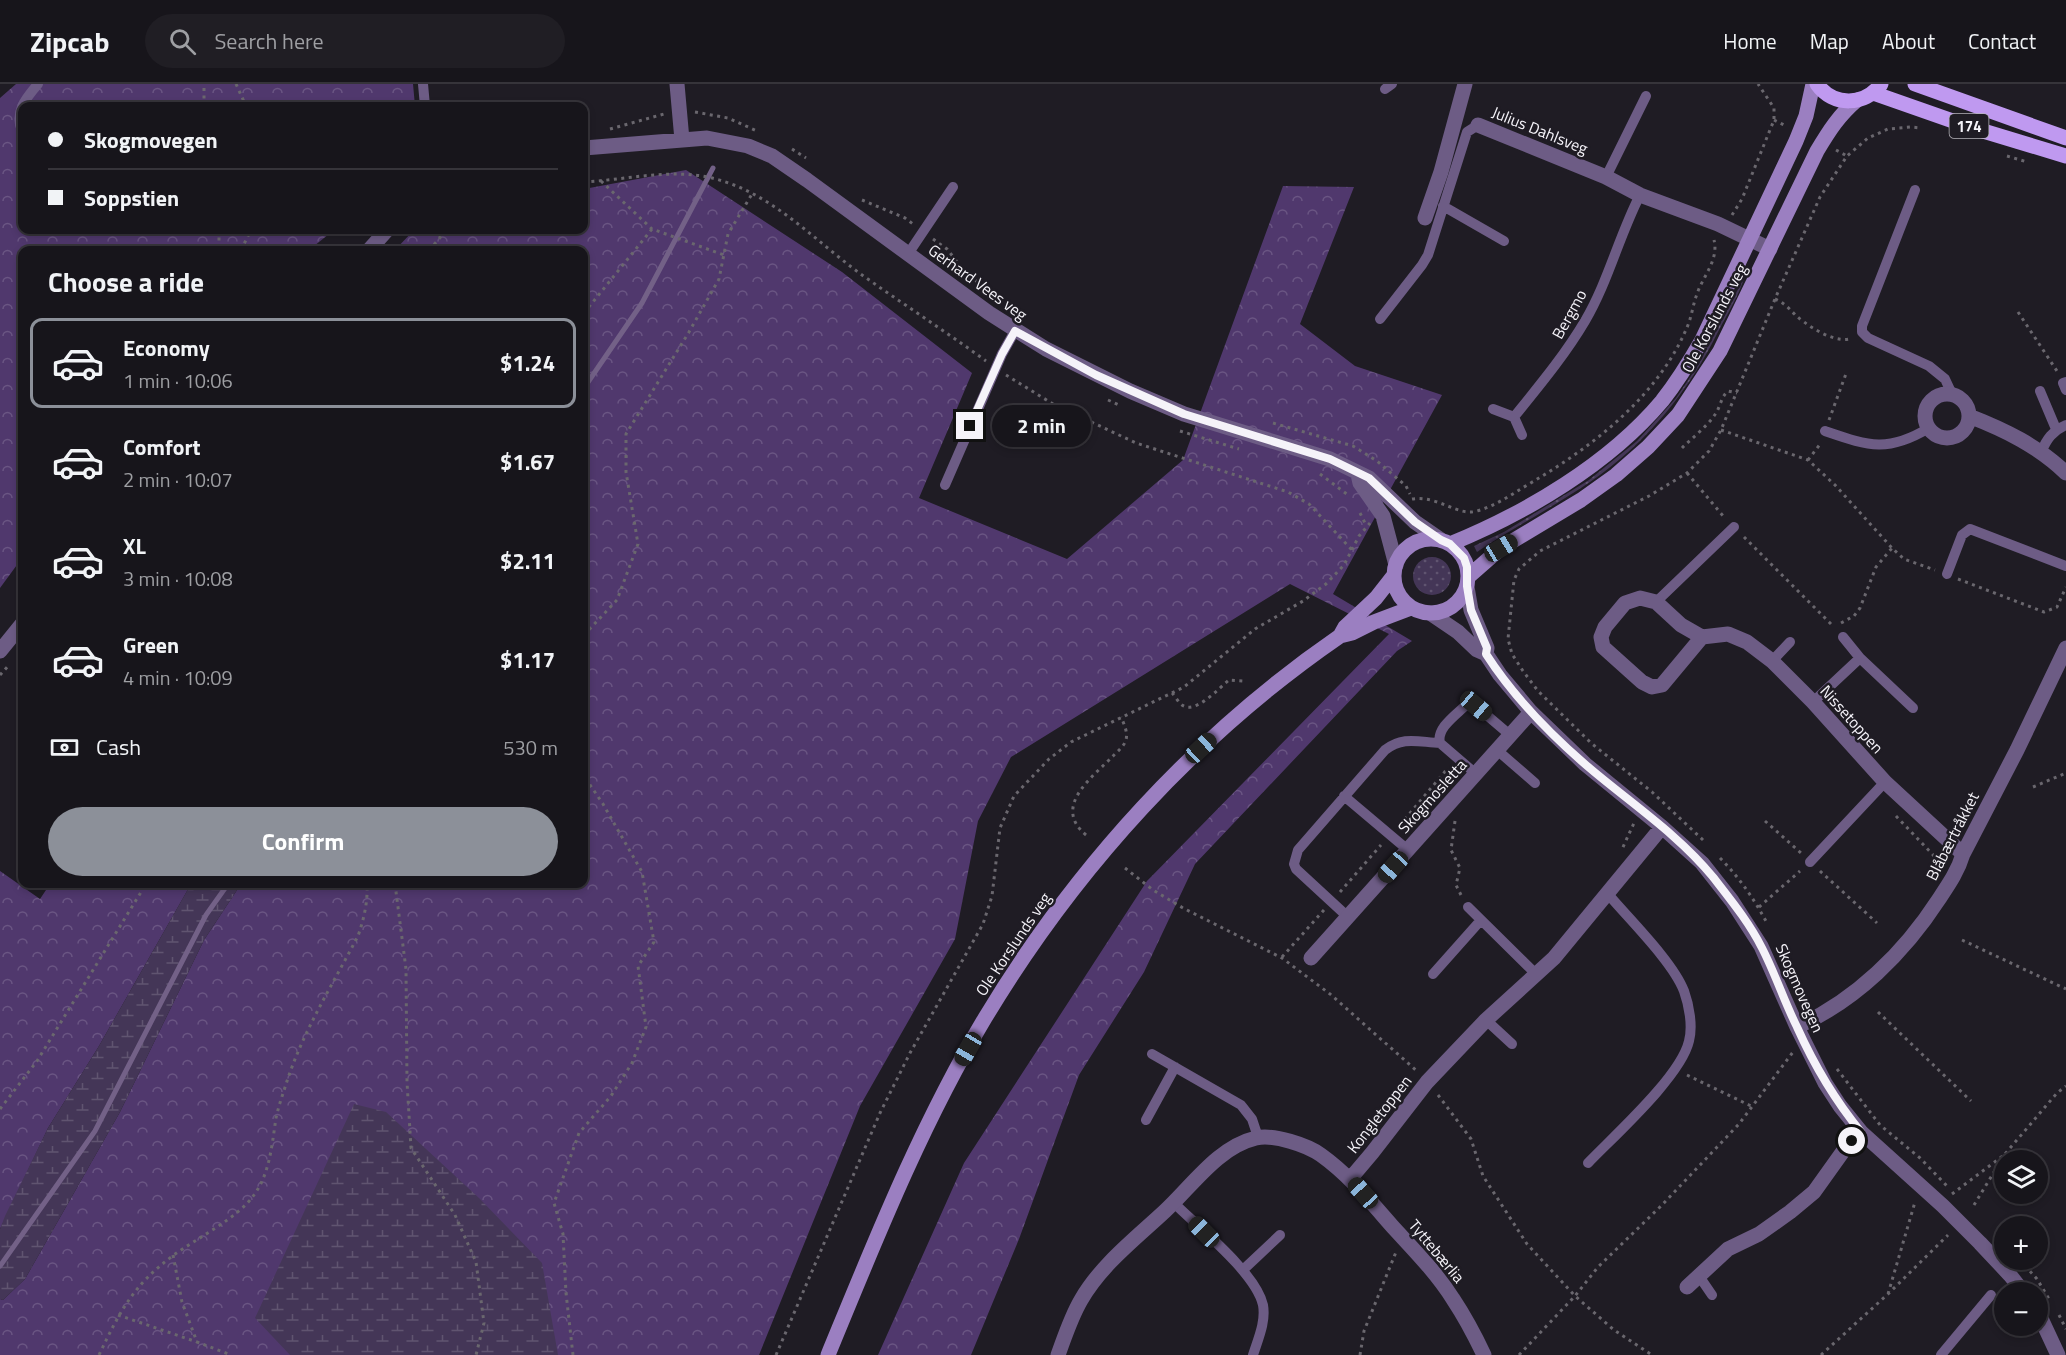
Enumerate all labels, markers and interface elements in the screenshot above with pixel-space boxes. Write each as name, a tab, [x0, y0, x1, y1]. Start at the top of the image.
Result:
search box	[145, 14, 565, 68]
text: Zipcab	[30, 20, 109, 63]
text: Search here	[214, 24, 324, 58]
icon: search	[166, 25, 199, 58]
text: Home	[1723, 25, 1777, 57]
text: Map	[1810, 25, 1849, 57]
text: About	[1882, 25, 1935, 57]
text: Contact	[1968, 25, 2036, 57]
street label: Julius Dahlsveg	[1488, 100, 1592, 160]
road number: 174	[1950, 114, 1988, 138]
text: Skogmovegen	[84, 123, 218, 157]
text: Soppstien	[84, 181, 179, 215]
street label: Gerhard Vees veg	[924, 238, 1032, 326]
street label: Ole Korslunds veg	[1675, 259, 1753, 377]
text: Choose a ride	[48, 261, 204, 302]
street label: Bergmo	[1546, 285, 1592, 343]
text: Economy	[123, 331, 210, 365]
icon: car	[51, 336, 105, 390]
text: $1.24	[500, 346, 555, 380]
text: 1 min · 10:06	[123, 365, 233, 396]
callout: 2 min	[991, 405, 1090, 447]
text: 2 min	[1017, 410, 1066, 441]
route end	[956, 412, 983, 439]
text: Comfort	[123, 430, 201, 464]
icon: car	[51, 435, 105, 489]
text: $1.67	[500, 445, 555, 479]
text: 2 min · 10:07	[123, 464, 233, 495]
text: XL	[123, 529, 146, 563]
car	[1481, 531, 1521, 565]
icon: car	[51, 534, 105, 588]
text: $2.11	[500, 544, 555, 578]
text: 3 min · 10:08	[123, 563, 233, 594]
text: Green	[123, 628, 179, 662]
icon: car	[51, 633, 105, 687]
text: $1.17	[500, 643, 555, 677]
text: 4 min · 10:09	[123, 662, 233, 693]
street label: Nissetoppen	[1815, 679, 1889, 759]
car	[1456, 688, 1496, 724]
car	[1182, 729, 1220, 767]
text: Cash	[96, 730, 141, 764]
icon: cash	[48, 731, 81, 764]
text: 530 m	[503, 732, 558, 763]
street label: Skogmosletta	[1392, 753, 1472, 839]
street label: Blåbærtråkket	[1919, 787, 1985, 884]
button: Confirm	[48, 807, 558, 876]
car	[1374, 848, 1412, 886]
street label: Ole Korslunds veg	[969, 887, 1057, 1001]
street label: Skogmovegen	[1770, 940, 1830, 1036]
car	[951, 1029, 985, 1069]
street label: Kongletoppen	[1341, 1070, 1417, 1158]
route start	[1838, 1127, 1865, 1154]
map controls	[1994, 1150, 2048, 1336]
button: layers	[1994, 1150, 2048, 1204]
car	[1344, 1174, 1382, 1212]
car	[1185, 1213, 1223, 1251]
street label: Tyttebærlia	[1403, 1214, 1471, 1288]
button: +	[1994, 1216, 2048, 1270]
button: −	[1994, 1282, 2048, 1336]

